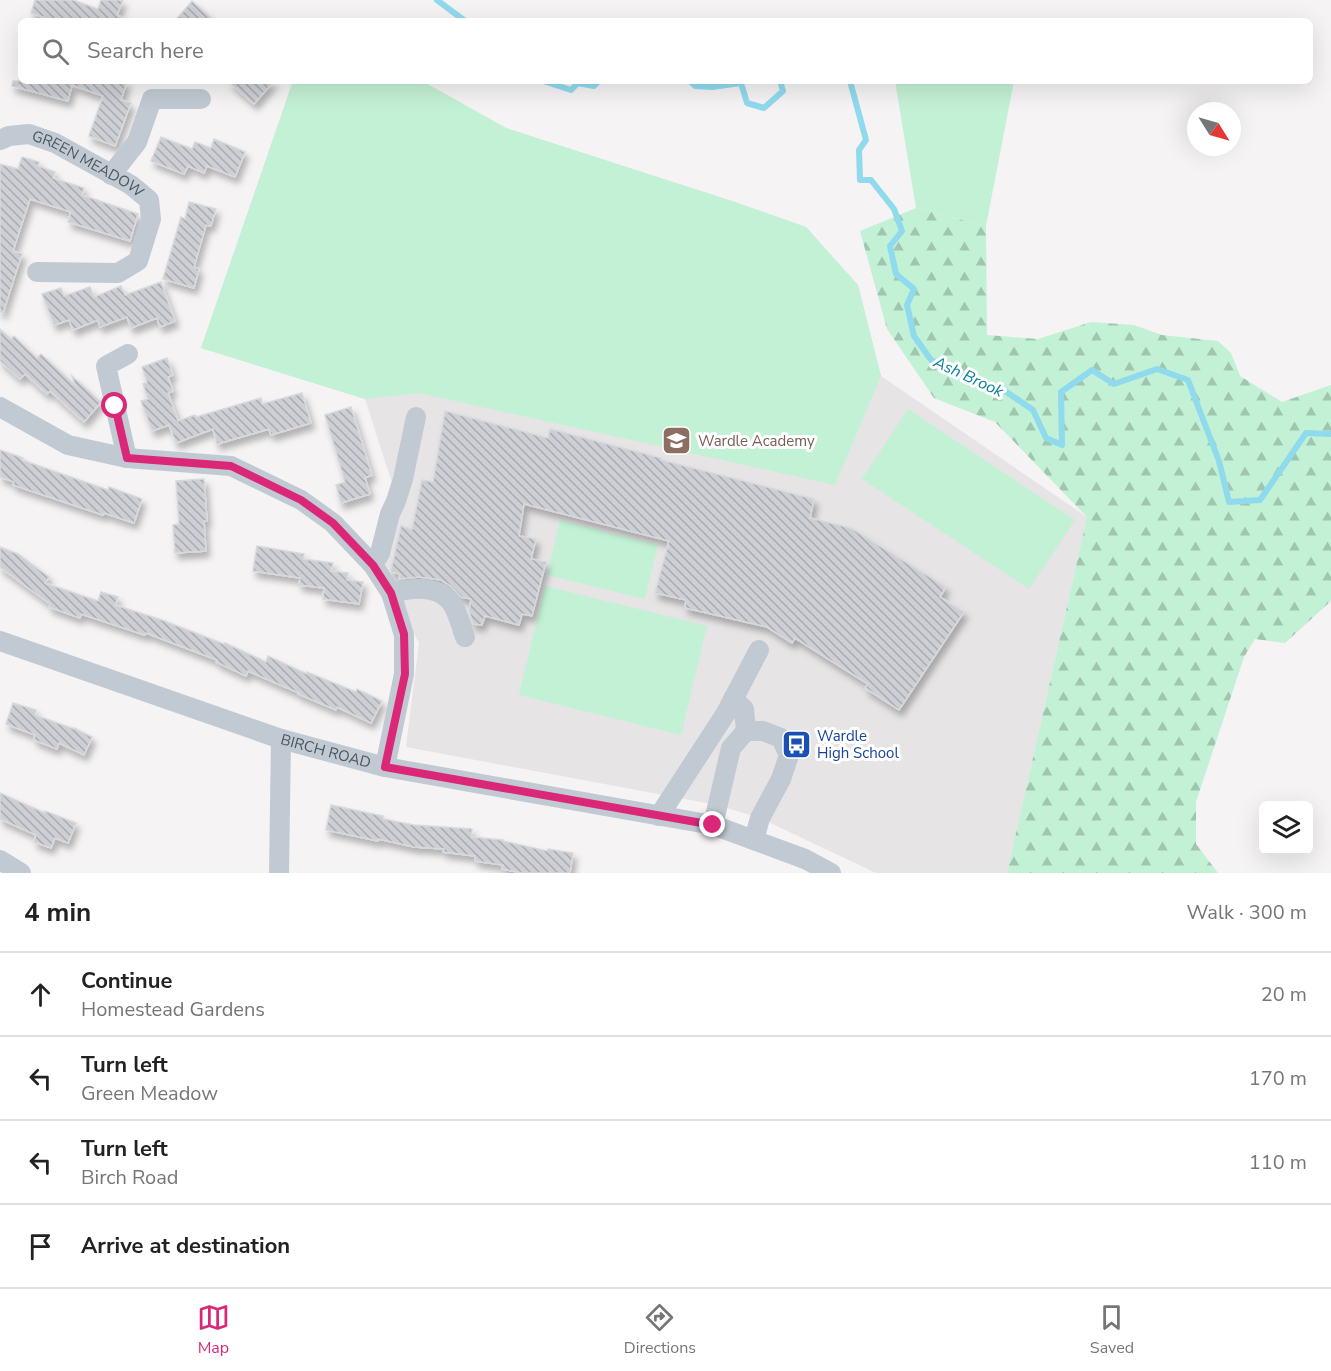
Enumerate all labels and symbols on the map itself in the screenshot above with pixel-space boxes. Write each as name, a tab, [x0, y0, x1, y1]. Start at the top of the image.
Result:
north arrow	[1187, 102, 1241, 156]
street label: GREEN MEADOW	[29, 126, 149, 202]
water label: Ash Brook	[929, 351, 1008, 403]
route start	[101, 392, 127, 418]
school or university icon: Wardle Academy	[661, 425, 693, 457]
place label: Wardle Academy	[698, 431, 815, 451]
place label: Wardle High School	[817, 726, 899, 763]
street label: BIRCH ROAD	[278, 729, 373, 773]
bus stop icon: Wardle High School	[780, 729, 812, 761]
route end	[699, 811, 725, 837]

